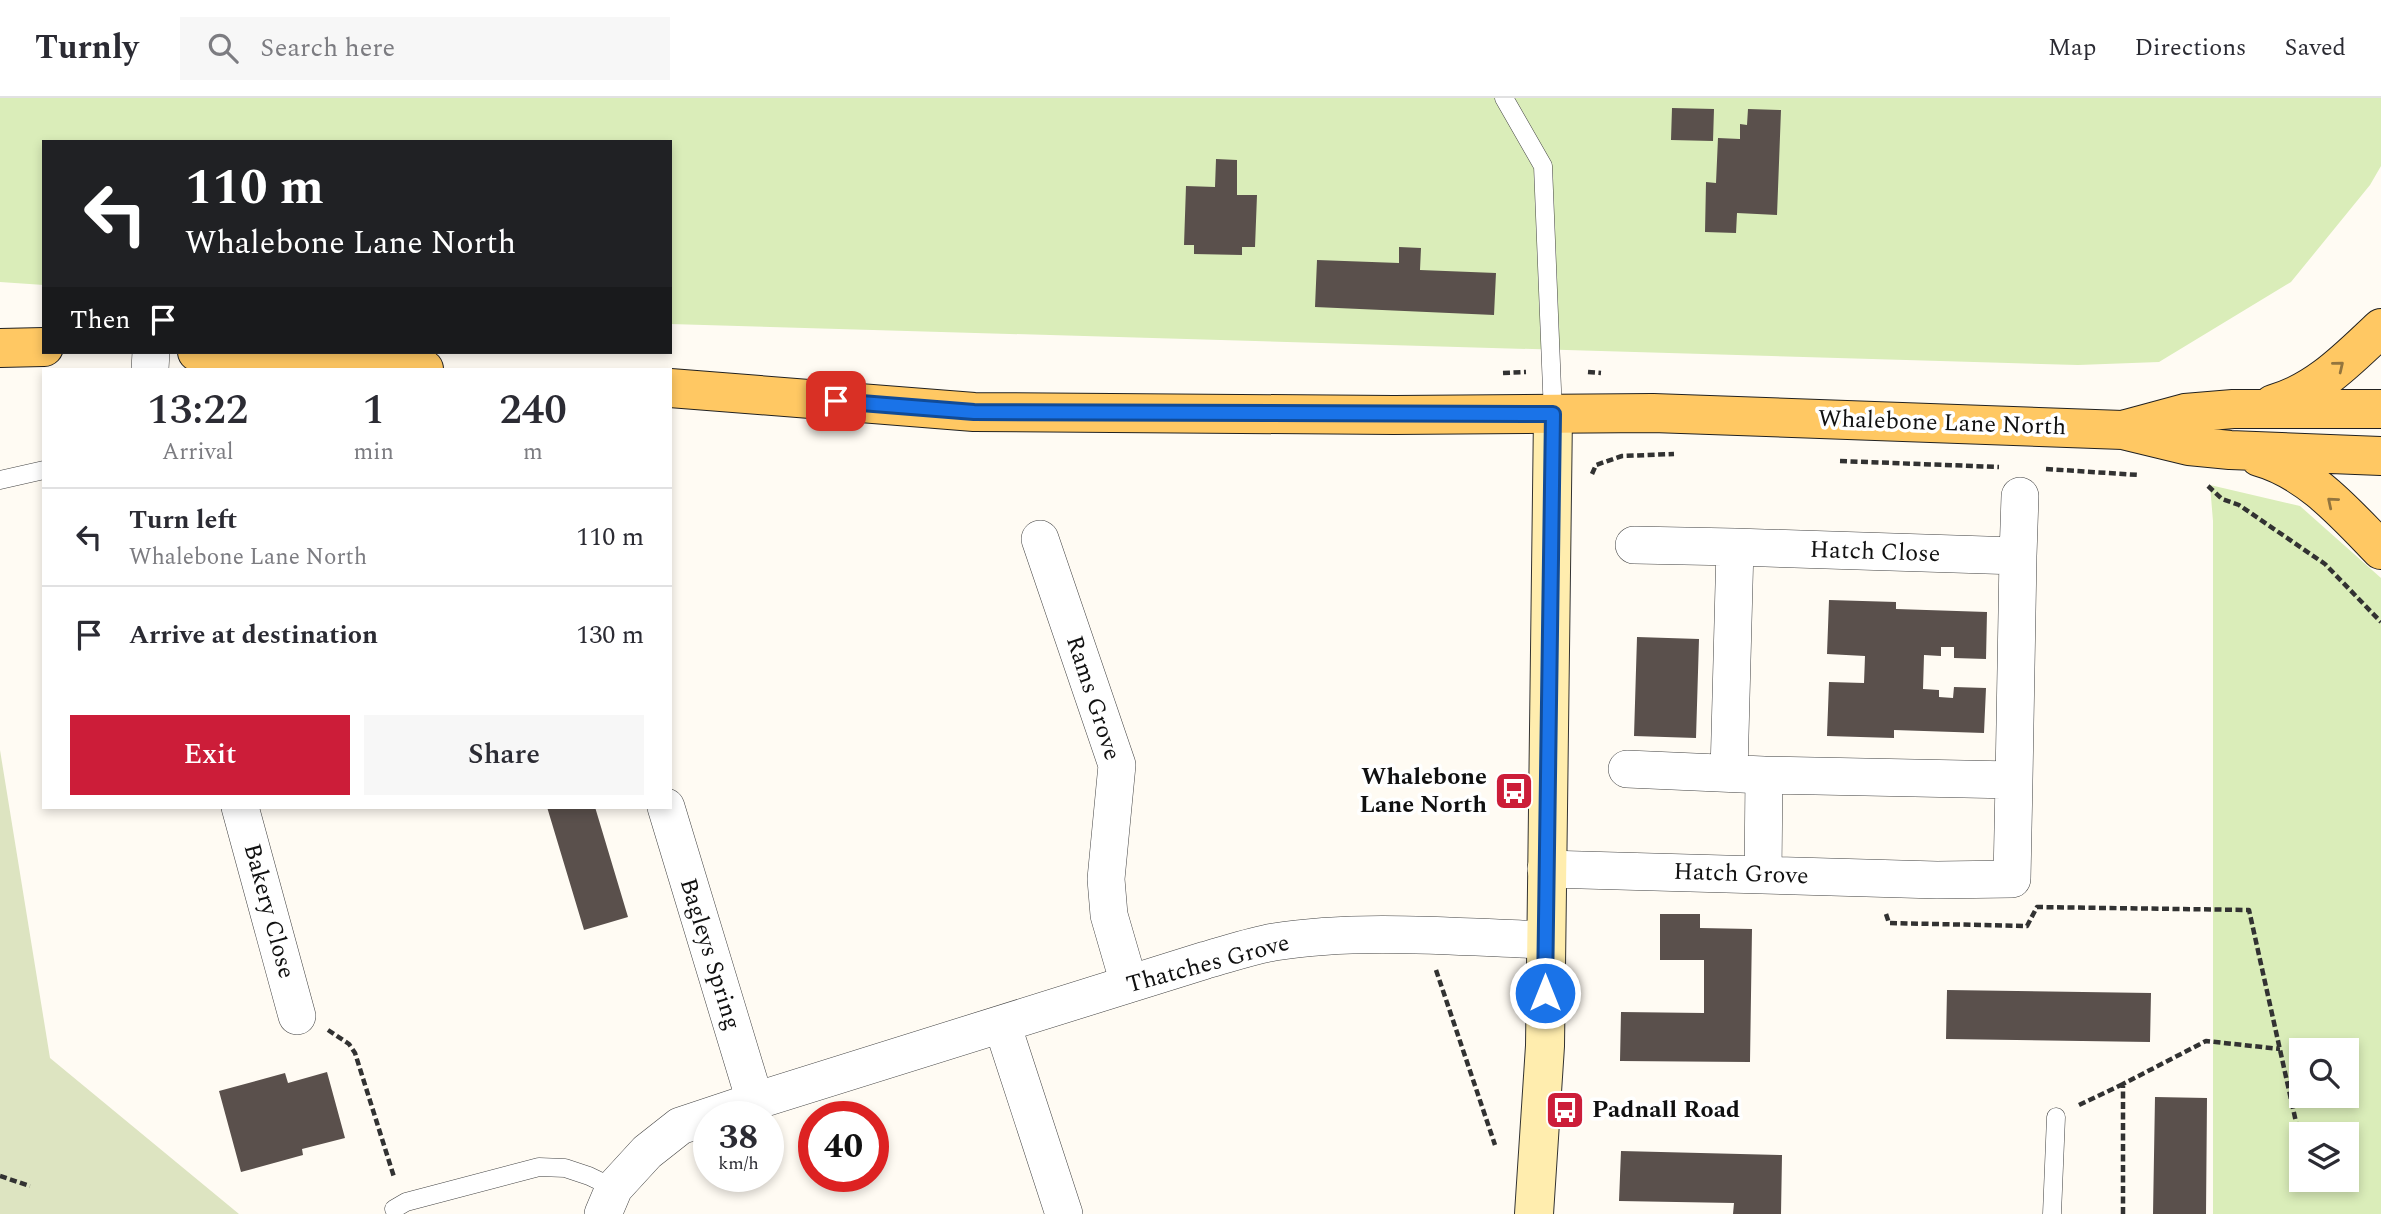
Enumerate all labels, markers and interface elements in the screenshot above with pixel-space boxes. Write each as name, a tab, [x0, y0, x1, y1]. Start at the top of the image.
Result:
search box	[180, 17, 670, 80]
text: Turnly	[35, 23, 138, 73]
text: Search here	[260, 28, 395, 68]
icon: search	[204, 29, 242, 67]
text: Map	[2048, 30, 2096, 66]
text: Directions	[2134, 30, 2246, 66]
text: Saved	[2284, 30, 2346, 66]
text: 110 m	[185, 151, 324, 226]
icon: left	[70, 168, 161, 259]
text: Whalebone Lane North	[185, 219, 516, 268]
text: Then	[70, 300, 130, 340]
icon: arrive	[144, 301, 182, 339]
one-way arrow	[2330, 362, 2343, 374]
pin	[806, 371, 866, 431]
text: 13:22	[147, 379, 248, 442]
text: 1	[362, 379, 385, 442]
text: 240	[499, 379, 567, 442]
icon: arrive	[817, 382, 855, 420]
street label: Whalebone Lane North	[1817, 401, 2067, 445]
text: Arrival	[162, 435, 234, 470]
text: min	[354, 435, 394, 470]
text: m	[523, 435, 543, 470]
one-way arrow	[2327, 498, 2340, 510]
text: Turn left	[129, 500, 237, 540]
text: 110 m	[576, 517, 644, 557]
icon: left	[70, 518, 108, 556]
street label: Hatch Close	[1809, 532, 1941, 572]
text: Whalebone Lane North	[129, 540, 367, 575]
text: Arrive at destination	[129, 615, 378, 655]
text: 130 m	[576, 615, 644, 655]
icon: arrive	[70, 616, 108, 654]
street label: Rams Grove	[1056, 631, 1130, 765]
button: Exit	[70, 715, 350, 795]
button: Share	[364, 715, 644, 795]
place label: Whalebone Lane North	[1359, 759, 1487, 823]
bus stop icon: Whalebone Lane North	[1493, 770, 1535, 812]
street label: Bakery Close	[234, 839, 304, 983]
street label: Hatch Grove	[1673, 854, 1809, 894]
street label: Bagleys Spring	[670, 874, 750, 1034]
street label: Thatches Grove	[1122, 925, 1294, 1003]
position arrow	[1508, 956, 1582, 1030]
map controls	[2289, 1038, 2359, 1192]
button: search	[2289, 1038, 2359, 1108]
bus stop icon: Padnall Road	[1544, 1089, 1586, 1131]
place label: Padnall Road	[1592, 1092, 1740, 1128]
speed limit sign: 40	[798, 1101, 889, 1192]
text: 38	[719, 1111, 758, 1164]
button: layers	[2289, 1122, 2359, 1192]
text: km/h	[718, 1150, 759, 1177]

